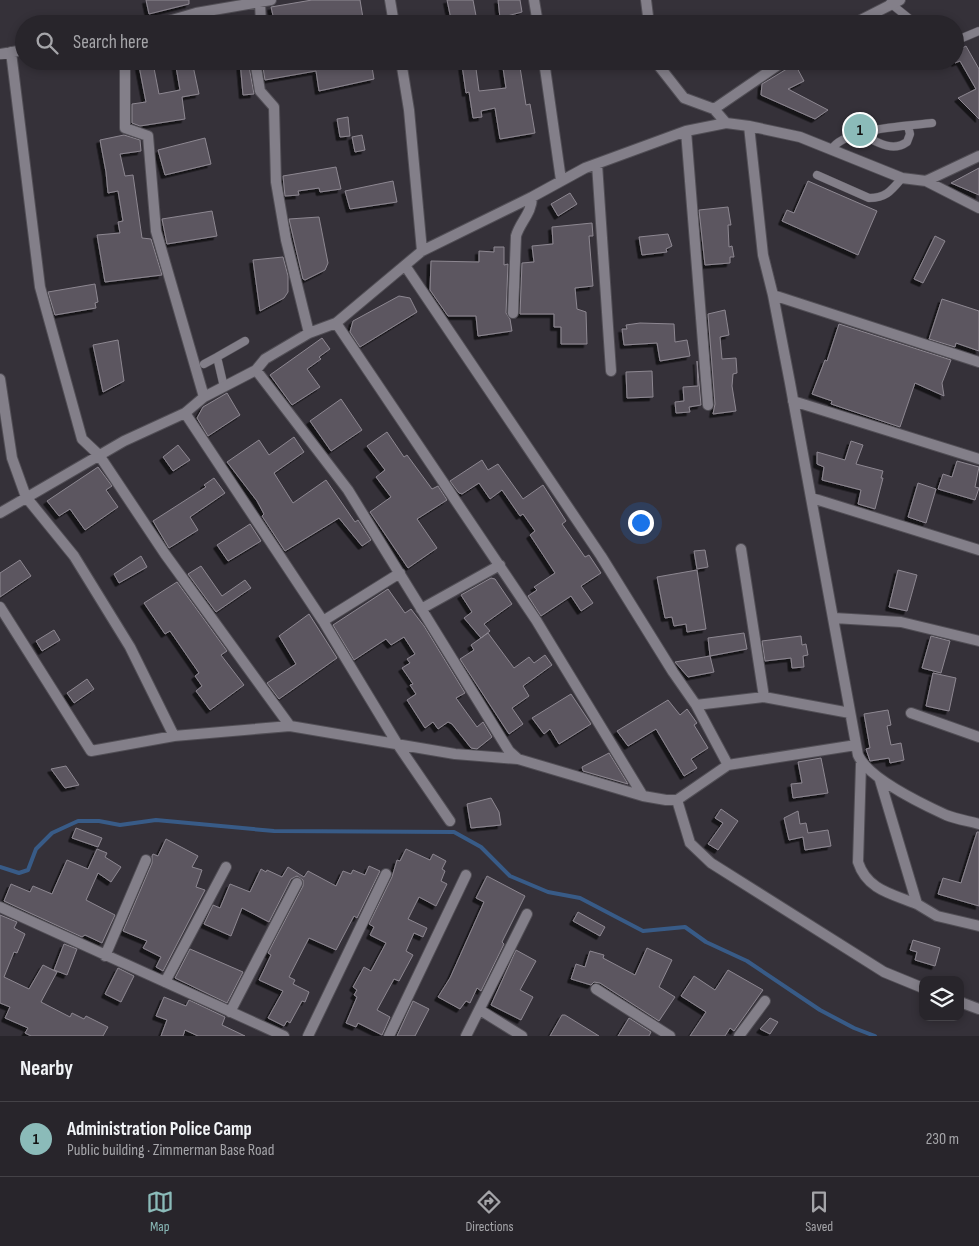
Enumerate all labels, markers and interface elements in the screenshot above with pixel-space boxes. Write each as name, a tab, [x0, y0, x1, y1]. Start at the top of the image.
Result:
search box	[15, 15, 964, 70]
icon: search	[33, 29, 61, 57]
text: Search here	[73, 31, 149, 54]
pin: 1	[844, 111, 876, 149]
your location	[628, 510, 654, 536]
map controls	[919, 976, 964, 1021]
button: layers	[919, 976, 964, 1021]
text: Nearby	[20, 1056, 73, 1081]
text: Administration Police Camp	[67, 1118, 252, 1141]
text: 1	[33, 1130, 39, 1149]
text: 230 m	[926, 1130, 959, 1149]
text: Public building · Zimmerman Base Road	[67, 1141, 274, 1160]
tab: Map	[146, 1188, 174, 1235]
tab: Directions	[465, 1188, 514, 1235]
tab: Saved	[805, 1188, 833, 1235]

